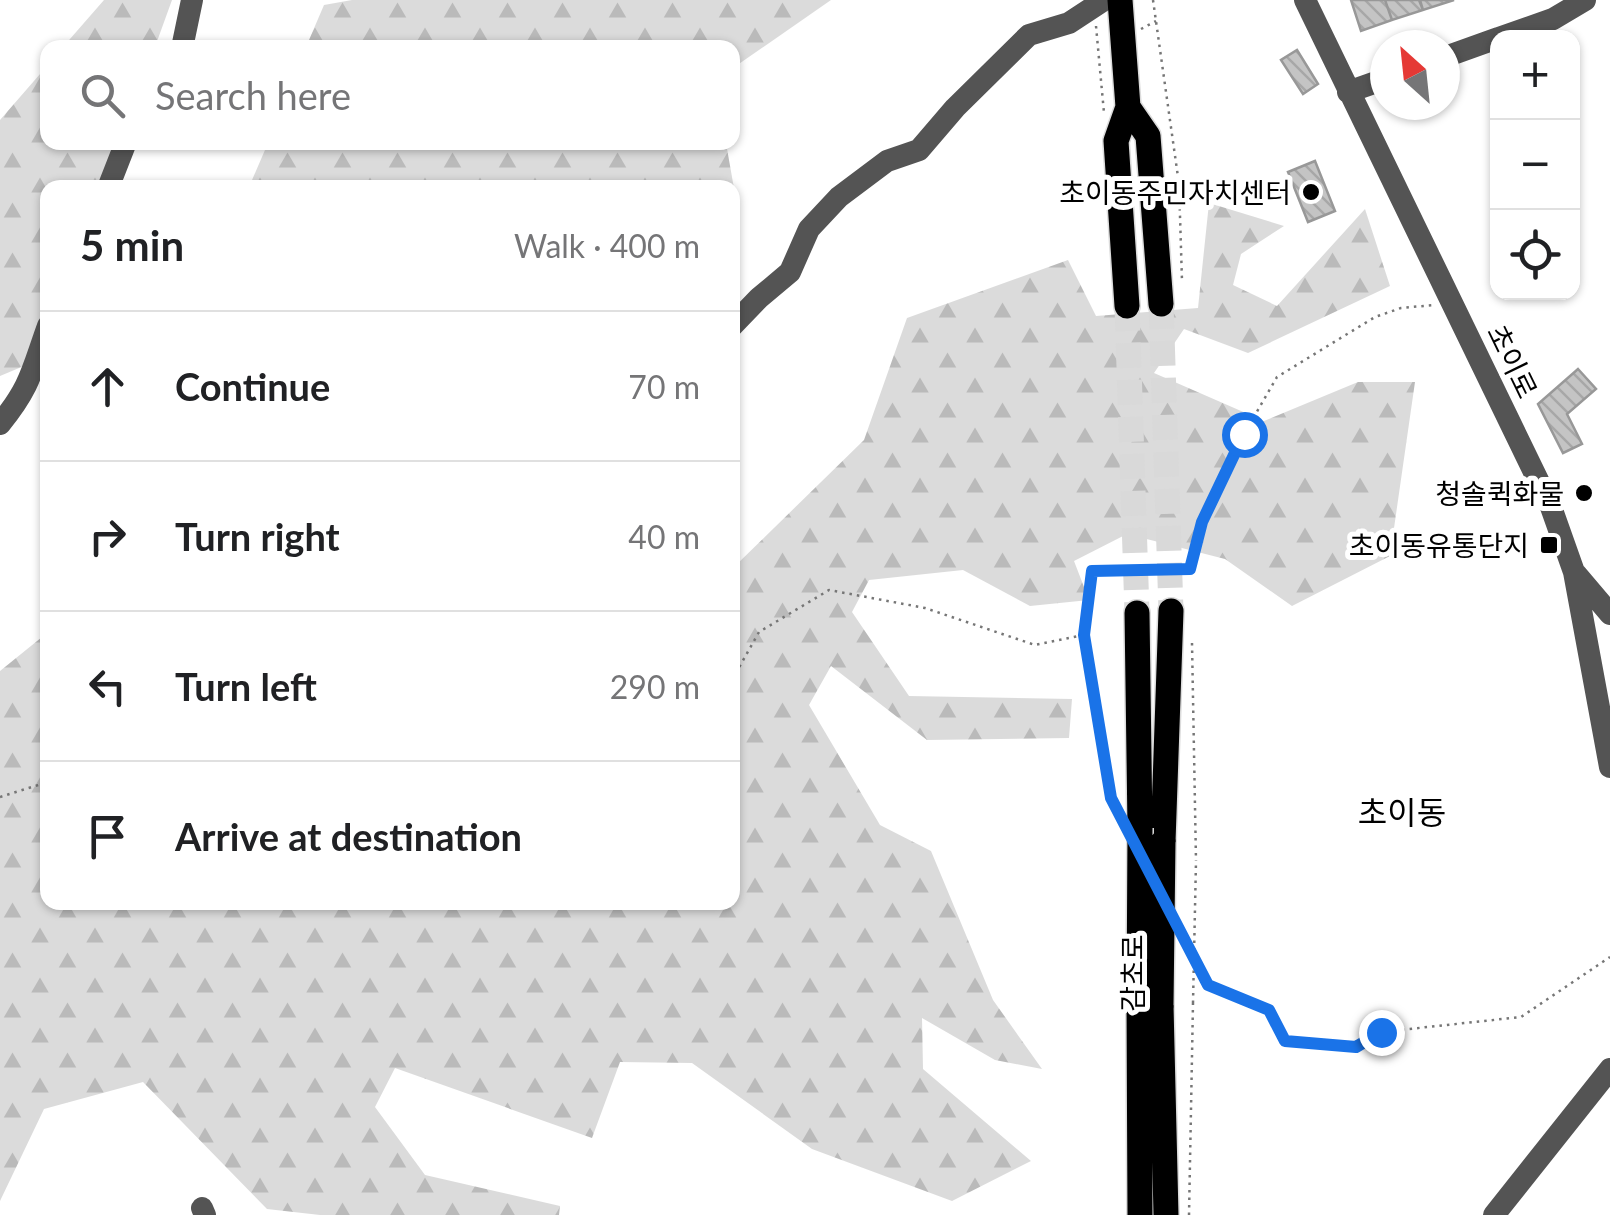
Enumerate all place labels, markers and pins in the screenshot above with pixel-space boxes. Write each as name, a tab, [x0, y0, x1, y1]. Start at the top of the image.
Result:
place label: 초이동주민자치센터	[1059, 175, 1291, 209]
marker: 초이동주민자치센터	[1300, 181, 1322, 203]
place label: 청솔퀵화물	[1435, 476, 1564, 510]
marker: 청솔퀵화물	[1573, 482, 1595, 504]
place label: 초이동유통단지	[1349, 528, 1529, 562]
marker: 초이동유통단지	[1538, 534, 1560, 556]

